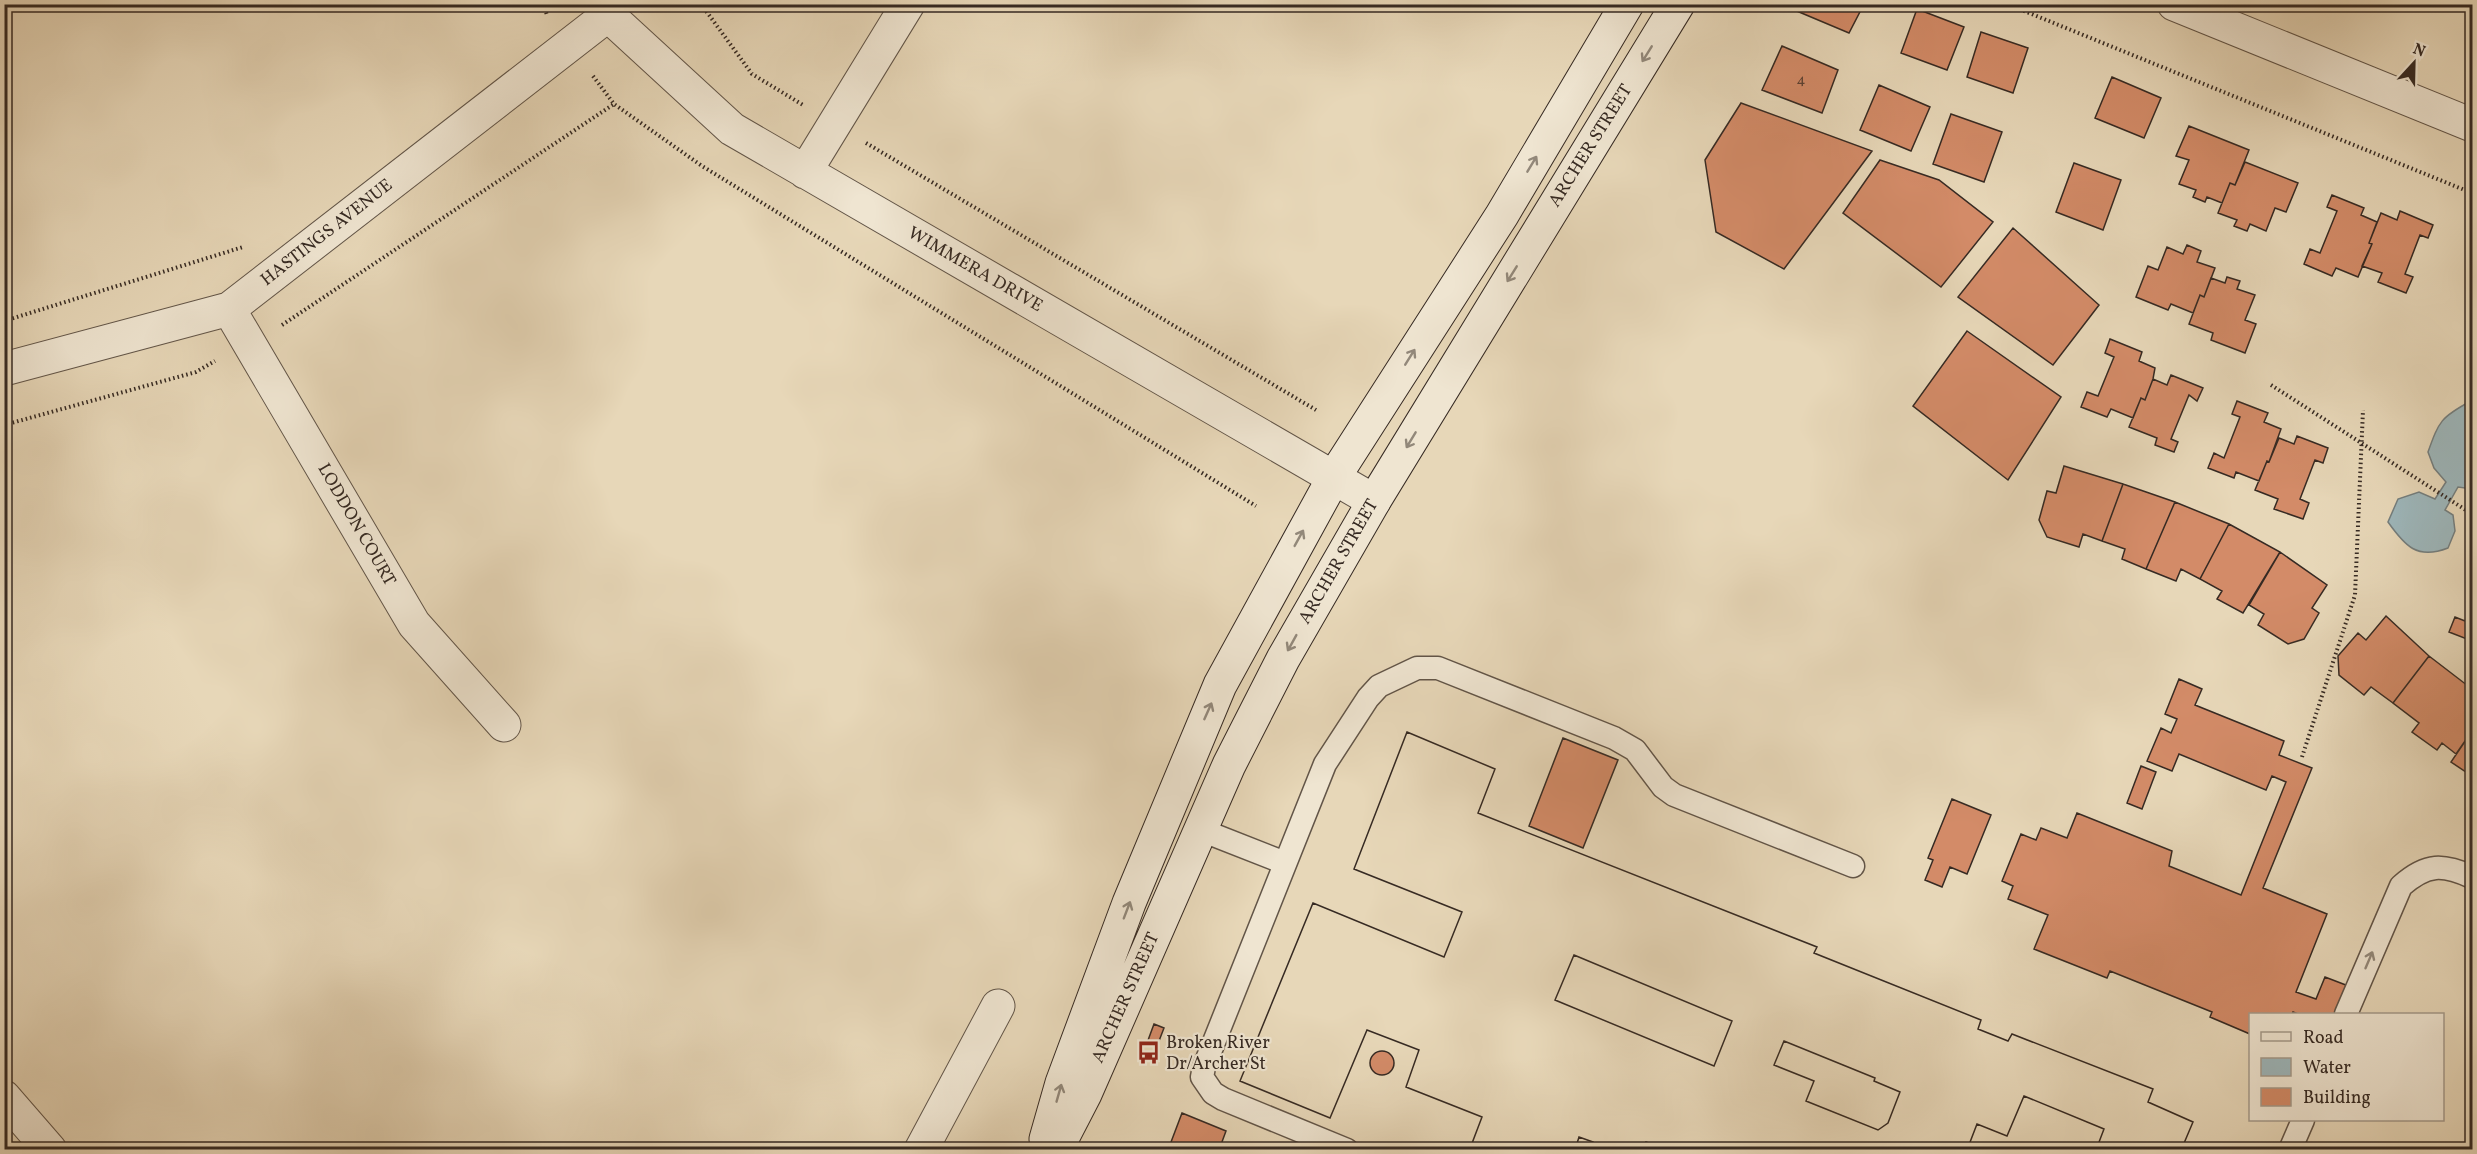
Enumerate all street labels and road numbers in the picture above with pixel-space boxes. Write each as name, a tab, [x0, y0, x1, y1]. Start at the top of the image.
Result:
street label: ARCHER STREET	[1543, 79, 1639, 212]
street label: HASTINGS AVENUE	[256, 173, 398, 293]
street label: WIMMERA DRIVE	[903, 221, 1047, 319]
street label: LODDON COURT	[311, 459, 402, 591]
street label: ARCHER STREET	[1293, 495, 1385, 629]
street label: ARCHER STREET	[1086, 928, 1166, 1067]

